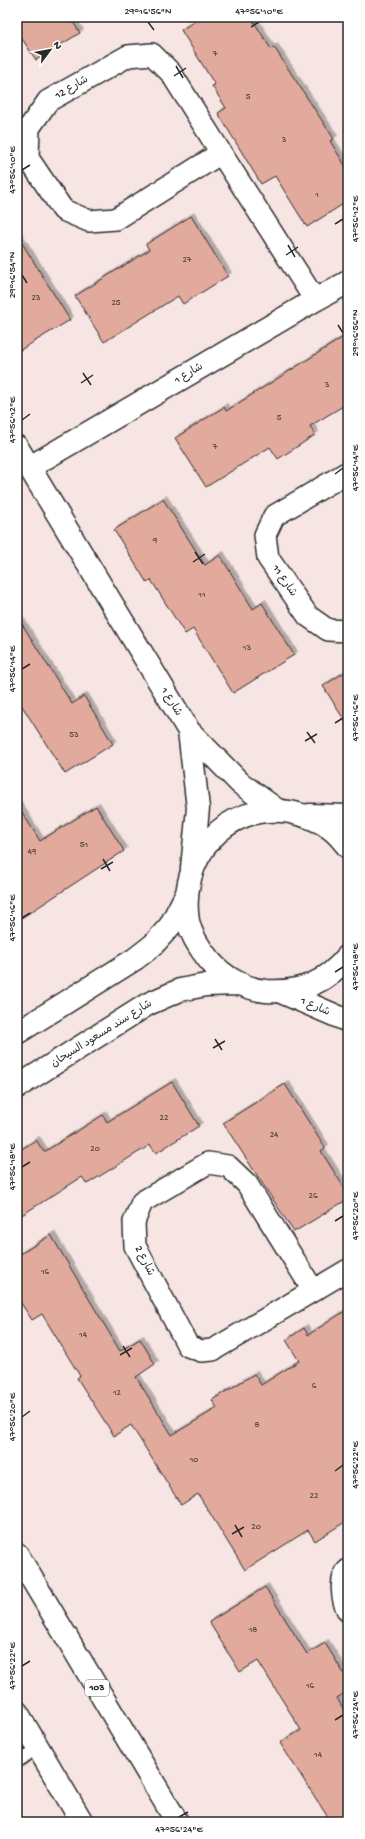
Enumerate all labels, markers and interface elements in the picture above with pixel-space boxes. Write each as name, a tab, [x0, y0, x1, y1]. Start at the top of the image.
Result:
text: 29°16'56"N	[124, 6, 172, 18]
text: 47°56'10"E	[235, 6, 283, 18]
north arrow	[30, 30, 70, 70]
text: N	[50, 40, 64, 52]
house number: 7	[212, 49, 218, 60]
street label: شارع 12	[52, 73, 91, 104]
house number: 5	[246, 92, 251, 103]
house number: 3	[281, 135, 287, 146]
text: 47°56'10"E	[7, 146, 19, 194]
house number: 1	[314, 190, 319, 201]
text: 47°56'12"E	[350, 195, 362, 242]
text: 29°16'54"N	[7, 251, 19, 298]
house number: 27	[182, 255, 192, 266]
house number: 23	[31, 293, 41, 304]
house number: 25	[111, 298, 121, 309]
text: 29°16'56"N	[350, 309, 362, 357]
street label: شارع 1	[171, 360, 206, 388]
house number: 3	[324, 380, 330, 391]
text: 47°56'12"E	[7, 396, 19, 443]
house number: 5	[277, 413, 282, 424]
house number: 7	[212, 442, 218, 453]
text: 47°56'14"E	[350, 444, 362, 491]
house number: 9	[152, 536, 158, 547]
street label: شارع 11	[268, 562, 300, 600]
house number: 11	[197, 590, 206, 601]
house number: 13	[242, 643, 251, 654]
text: 47°56'14"E	[7, 645, 19, 692]
street label: شارع 1	[157, 684, 185, 719]
text: 47°56'16"E	[350, 694, 362, 741]
house number: 53	[69, 730, 79, 741]
house number: 51	[80, 840, 89, 851]
house number: 49	[28, 847, 37, 858]
text: 47°56'16"E	[7, 894, 19, 941]
text: 47°56'18"E	[350, 943, 362, 991]
street label: شارع 1	[297, 994, 332, 1020]
street label: شارع سند مسعود السيحان	[49, 997, 155, 1071]
house number: 22	[160, 1113, 169, 1124]
house number: 24	[270, 1130, 279, 1141]
text: 47°56'18"E	[7, 1143, 19, 1191]
house number: 20	[90, 1144, 100, 1155]
house number: 26	[309, 1191, 318, 1202]
text: 47°56'20"E	[350, 1191, 362, 1240]
street label: شارع 2	[131, 1244, 157, 1278]
house number: 16	[40, 1267, 50, 1278]
house number: 14	[78, 1330, 88, 1341]
house number: 6	[312, 1381, 317, 1392]
house number: 12	[112, 1388, 122, 1399]
text: 47°56'20"E	[7, 1392, 19, 1441]
house number: 8	[255, 1420, 260, 1431]
text: 47°56'22"E	[350, 1440, 362, 1489]
house number: 10	[189, 1455, 198, 1466]
house number: 22	[310, 1491, 319, 1502]
house number: 20	[251, 1522, 261, 1533]
house number: 18	[248, 1625, 257, 1636]
text: 47°56'22"E	[7, 1641, 19, 1690]
road number: 103	[85, 1680, 109, 1696]
house number: 16	[305, 1681, 315, 1692]
text: 47°56'24"E	[350, 1691, 362, 1739]
house number: 14	[313, 1750, 323, 1761]
text: 47°56'24"E	[155, 1824, 203, 1836]

